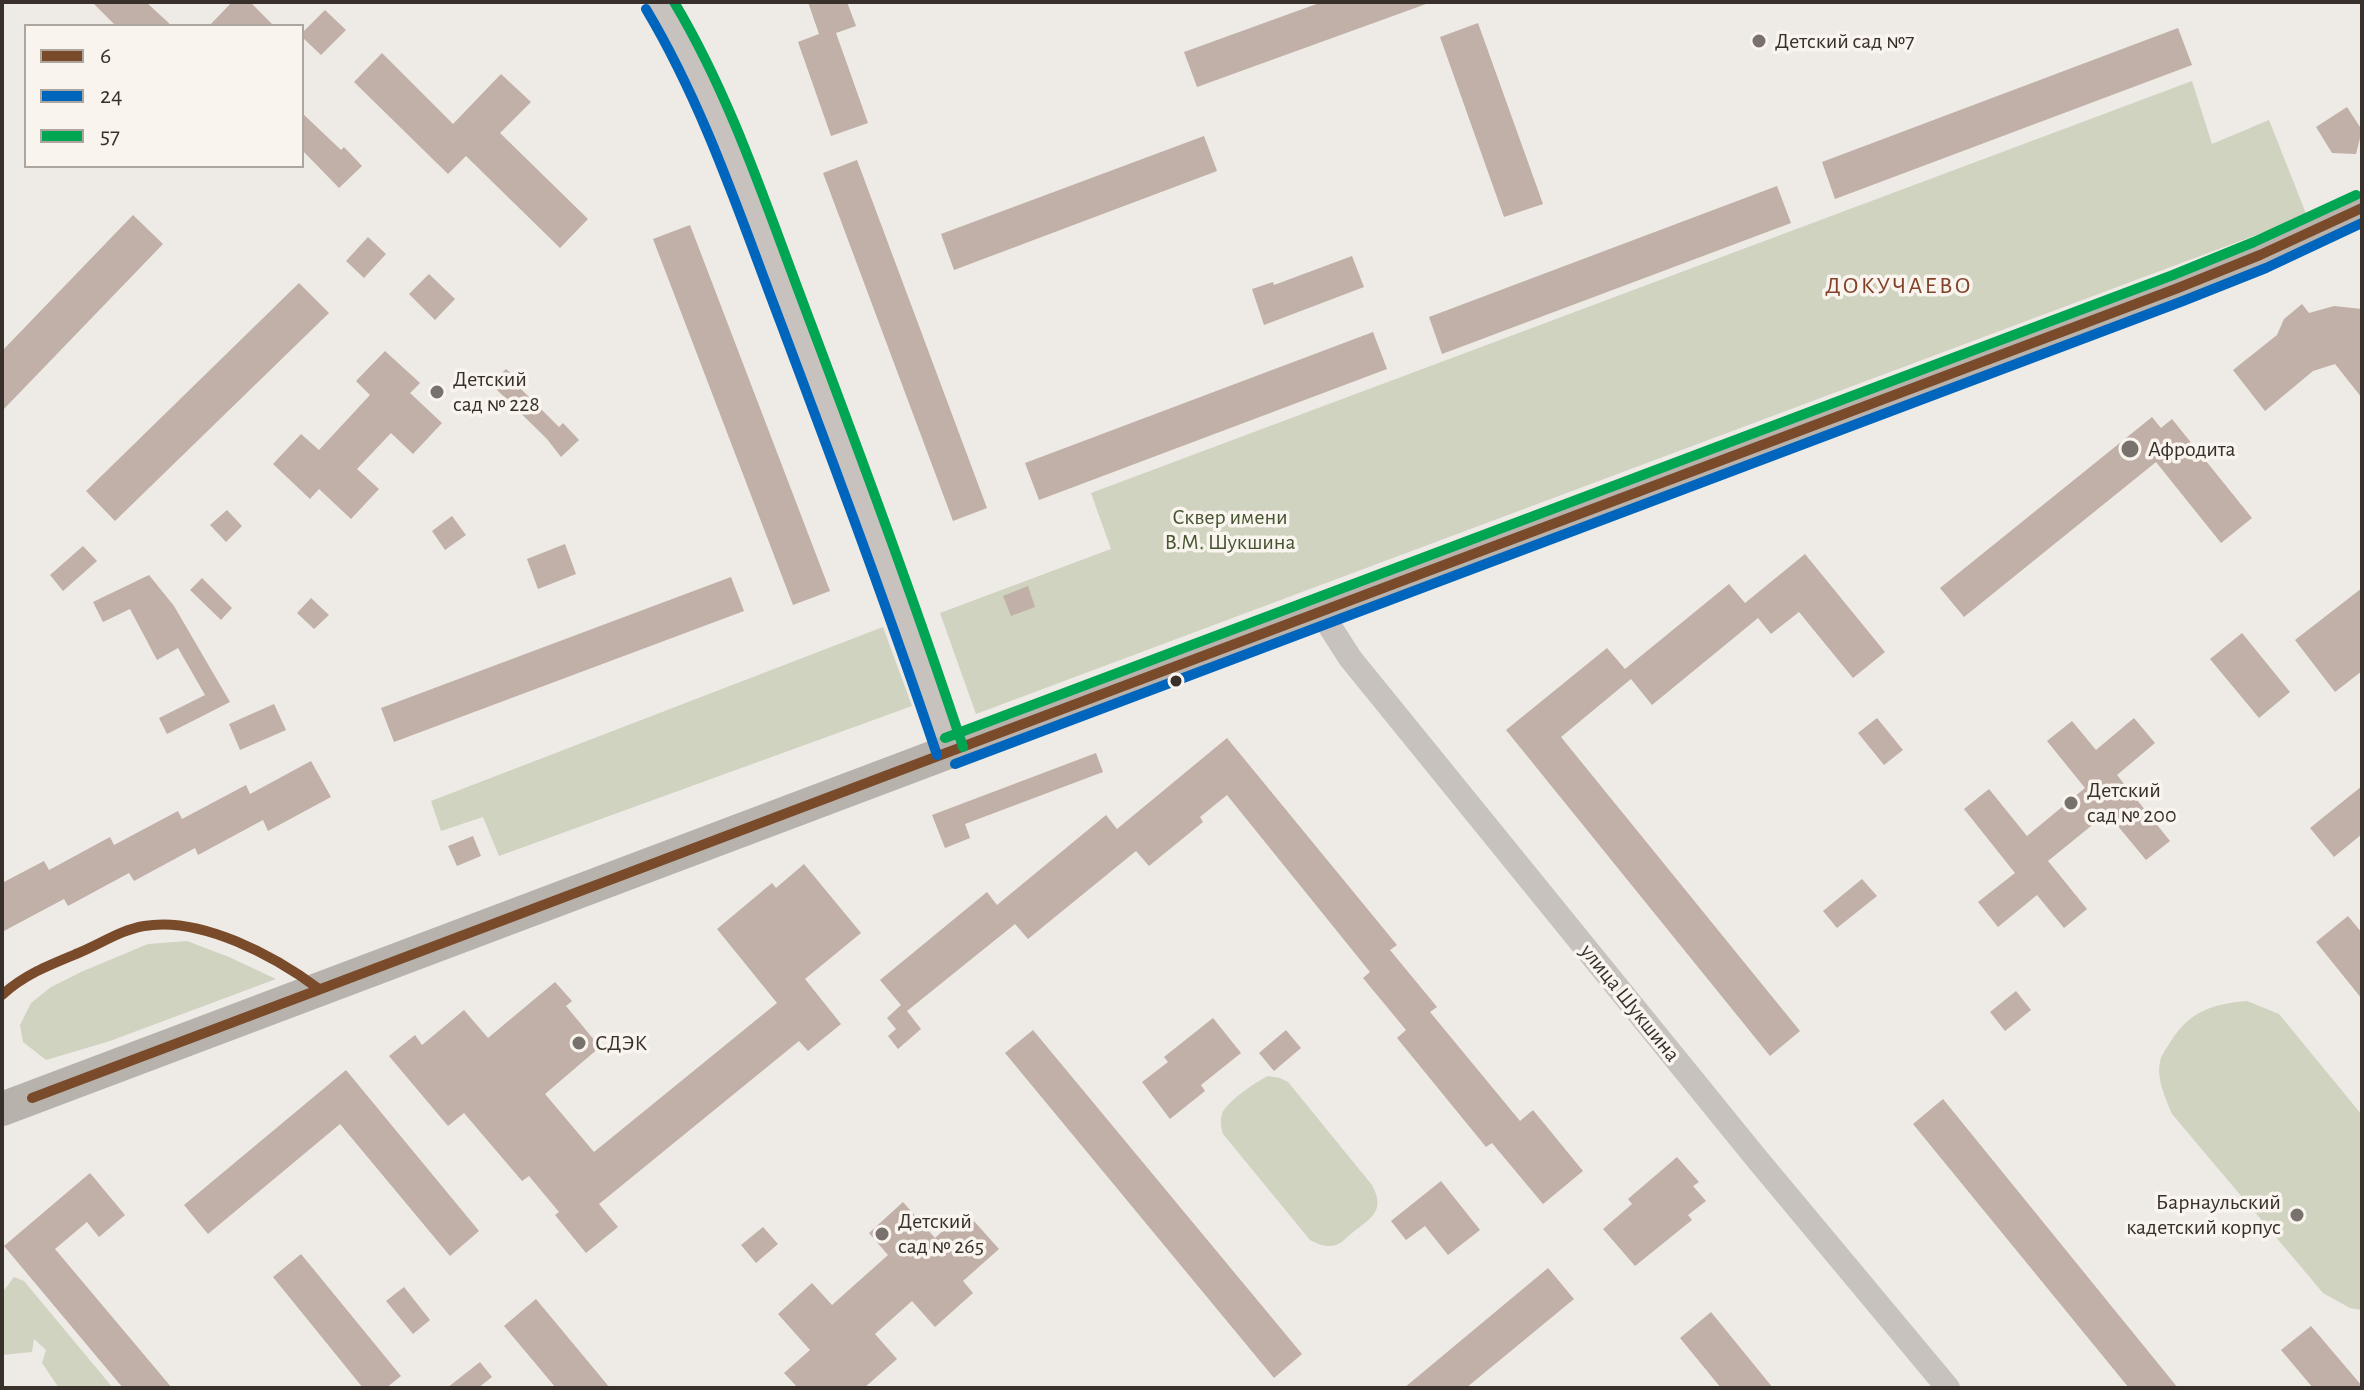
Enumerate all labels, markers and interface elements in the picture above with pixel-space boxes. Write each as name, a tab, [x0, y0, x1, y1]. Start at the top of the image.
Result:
legend	[24, 24, 304, 168]
place label: Детский сад №7	[1775, 28, 1914, 54]
marker: Детский сад №7	[1750, 32, 1768, 50]
text: 6	[100, 44, 111, 68]
text: 24	[100, 84, 122, 108]
text: 57	[100, 124, 120, 148]
district label: ДОКУЧАЕВО	[1825, 272, 1973, 300]
place label: Детский сад № 228	[453, 366, 540, 418]
marker: Детский сад № 228	[428, 383, 446, 401]
place label: Афродита	[2148, 436, 2236, 462]
marker: Афродита	[2119, 438, 2141, 460]
park label: Сквер имени В.М. Шукшина	[1164, 504, 1296, 556]
unlabelled marker	[1168, 673, 1184, 689]
place label: Детский сад № 200	[2087, 777, 2177, 828]
marker: Детский сад № 200	[2062, 794, 2080, 812]
street label: улица Шукшина	[1574, 939, 1686, 1067]
place label: СДЭК	[595, 1030, 647, 1056]
marker: СДЭК	[570, 1034, 588, 1052]
place label: Барнаульский кадетский корпус	[2126, 1189, 2281, 1240]
marker: Барнаульский кадетский корпус	[2288, 1206, 2306, 1224]
place label: Детский сад № 265	[898, 1208, 984, 1260]
marker: Детский сад № 265	[873, 1225, 891, 1243]

